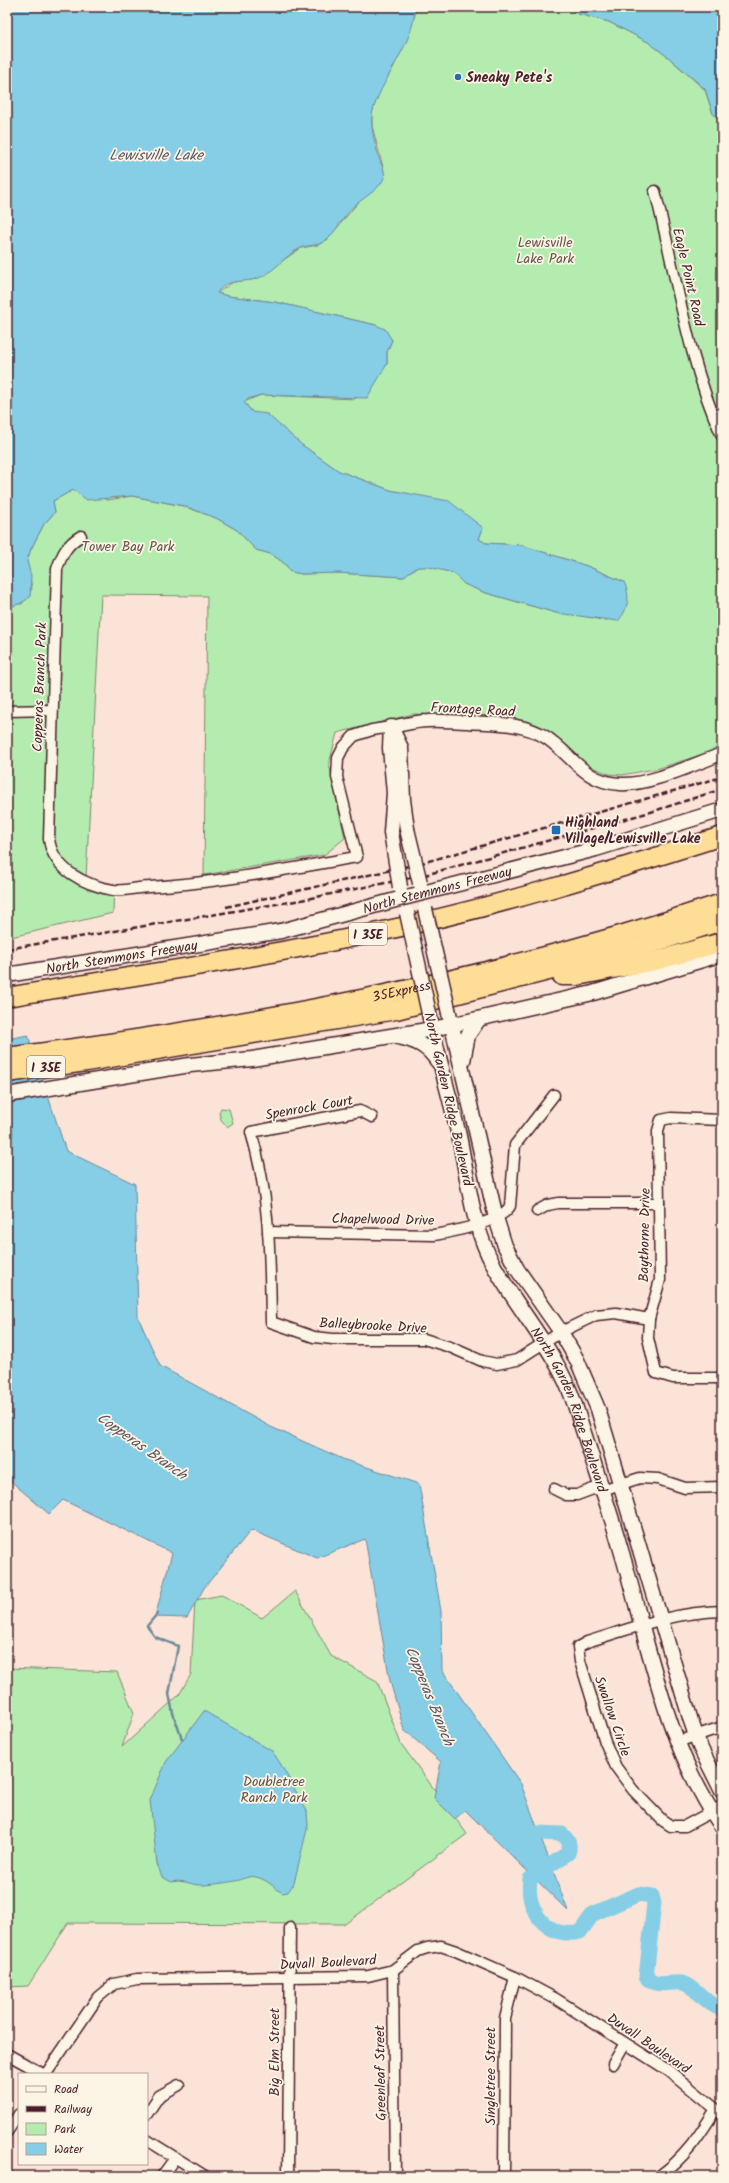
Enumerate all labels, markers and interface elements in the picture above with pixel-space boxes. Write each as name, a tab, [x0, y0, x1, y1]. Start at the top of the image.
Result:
place label: Sneaky Pete's	[466, 67, 553, 89]
marker: Sneaky Pete's	[453, 72, 463, 82]
water label: Lewisville Lake	[109, 144, 204, 168]
street label: Eagle Point Road	[666, 226, 710, 330]
park label: Lewisville Lake Park	[516, 232, 574, 270]
park label: Tower Bay Park	[82, 536, 175, 558]
street label: Copperas Branch Park	[27, 622, 53, 752]
street label: Frontage Road	[430, 697, 517, 723]
place label: Highland Village/Lewisville Lake	[565, 812, 701, 850]
marker: Highland Village/Lewisville Lake	[550, 824, 562, 836]
street label: North Stemmons Freeway	[360, 861, 515, 920]
road number: I 35E	[349, 923, 387, 945]
street label: North Stemmons Freeway	[44, 935, 199, 981]
street label: 35Express	[370, 975, 433, 1009]
street label: North Garden Ridge Boulevard	[417, 1010, 479, 1189]
road number: I 35E	[27, 1056, 65, 1078]
street label: Spenrock Court	[264, 1089, 355, 1127]
street label: Baythorne Drive	[633, 1187, 657, 1282]
street label: Chapelwood Drive	[331, 1208, 435, 1232]
street label: Balleybrooke Drive	[319, 1312, 428, 1340]
street label: North Garden Ridge Boulevard	[524, 1323, 613, 1496]
water label: Copperas Branch	[91, 1407, 193, 1488]
water label: Copperas Branch	[398, 1643, 461, 1752]
street label: Swallow Circle	[588, 1673, 636, 1760]
park label: Doubletree Ranch Park	[241, 1771, 308, 1809]
street label: Duvall Boulevard	[279, 1949, 378, 1977]
street label: Big Elm Street	[264, 2007, 286, 2096]
street label: Duvall Boulevard	[602, 2008, 695, 2081]
street label: Greenleaf Street	[369, 2024, 393, 2121]
street label: Singletree Street	[480, 2026, 502, 2125]
legend	[18, 2073, 148, 2165]
text: Road	[54, 2080, 79, 2099]
text: Railway	[54, 2100, 92, 2119]
text: Park	[54, 2120, 76, 2139]
text: Water	[54, 2140, 84, 2159]

